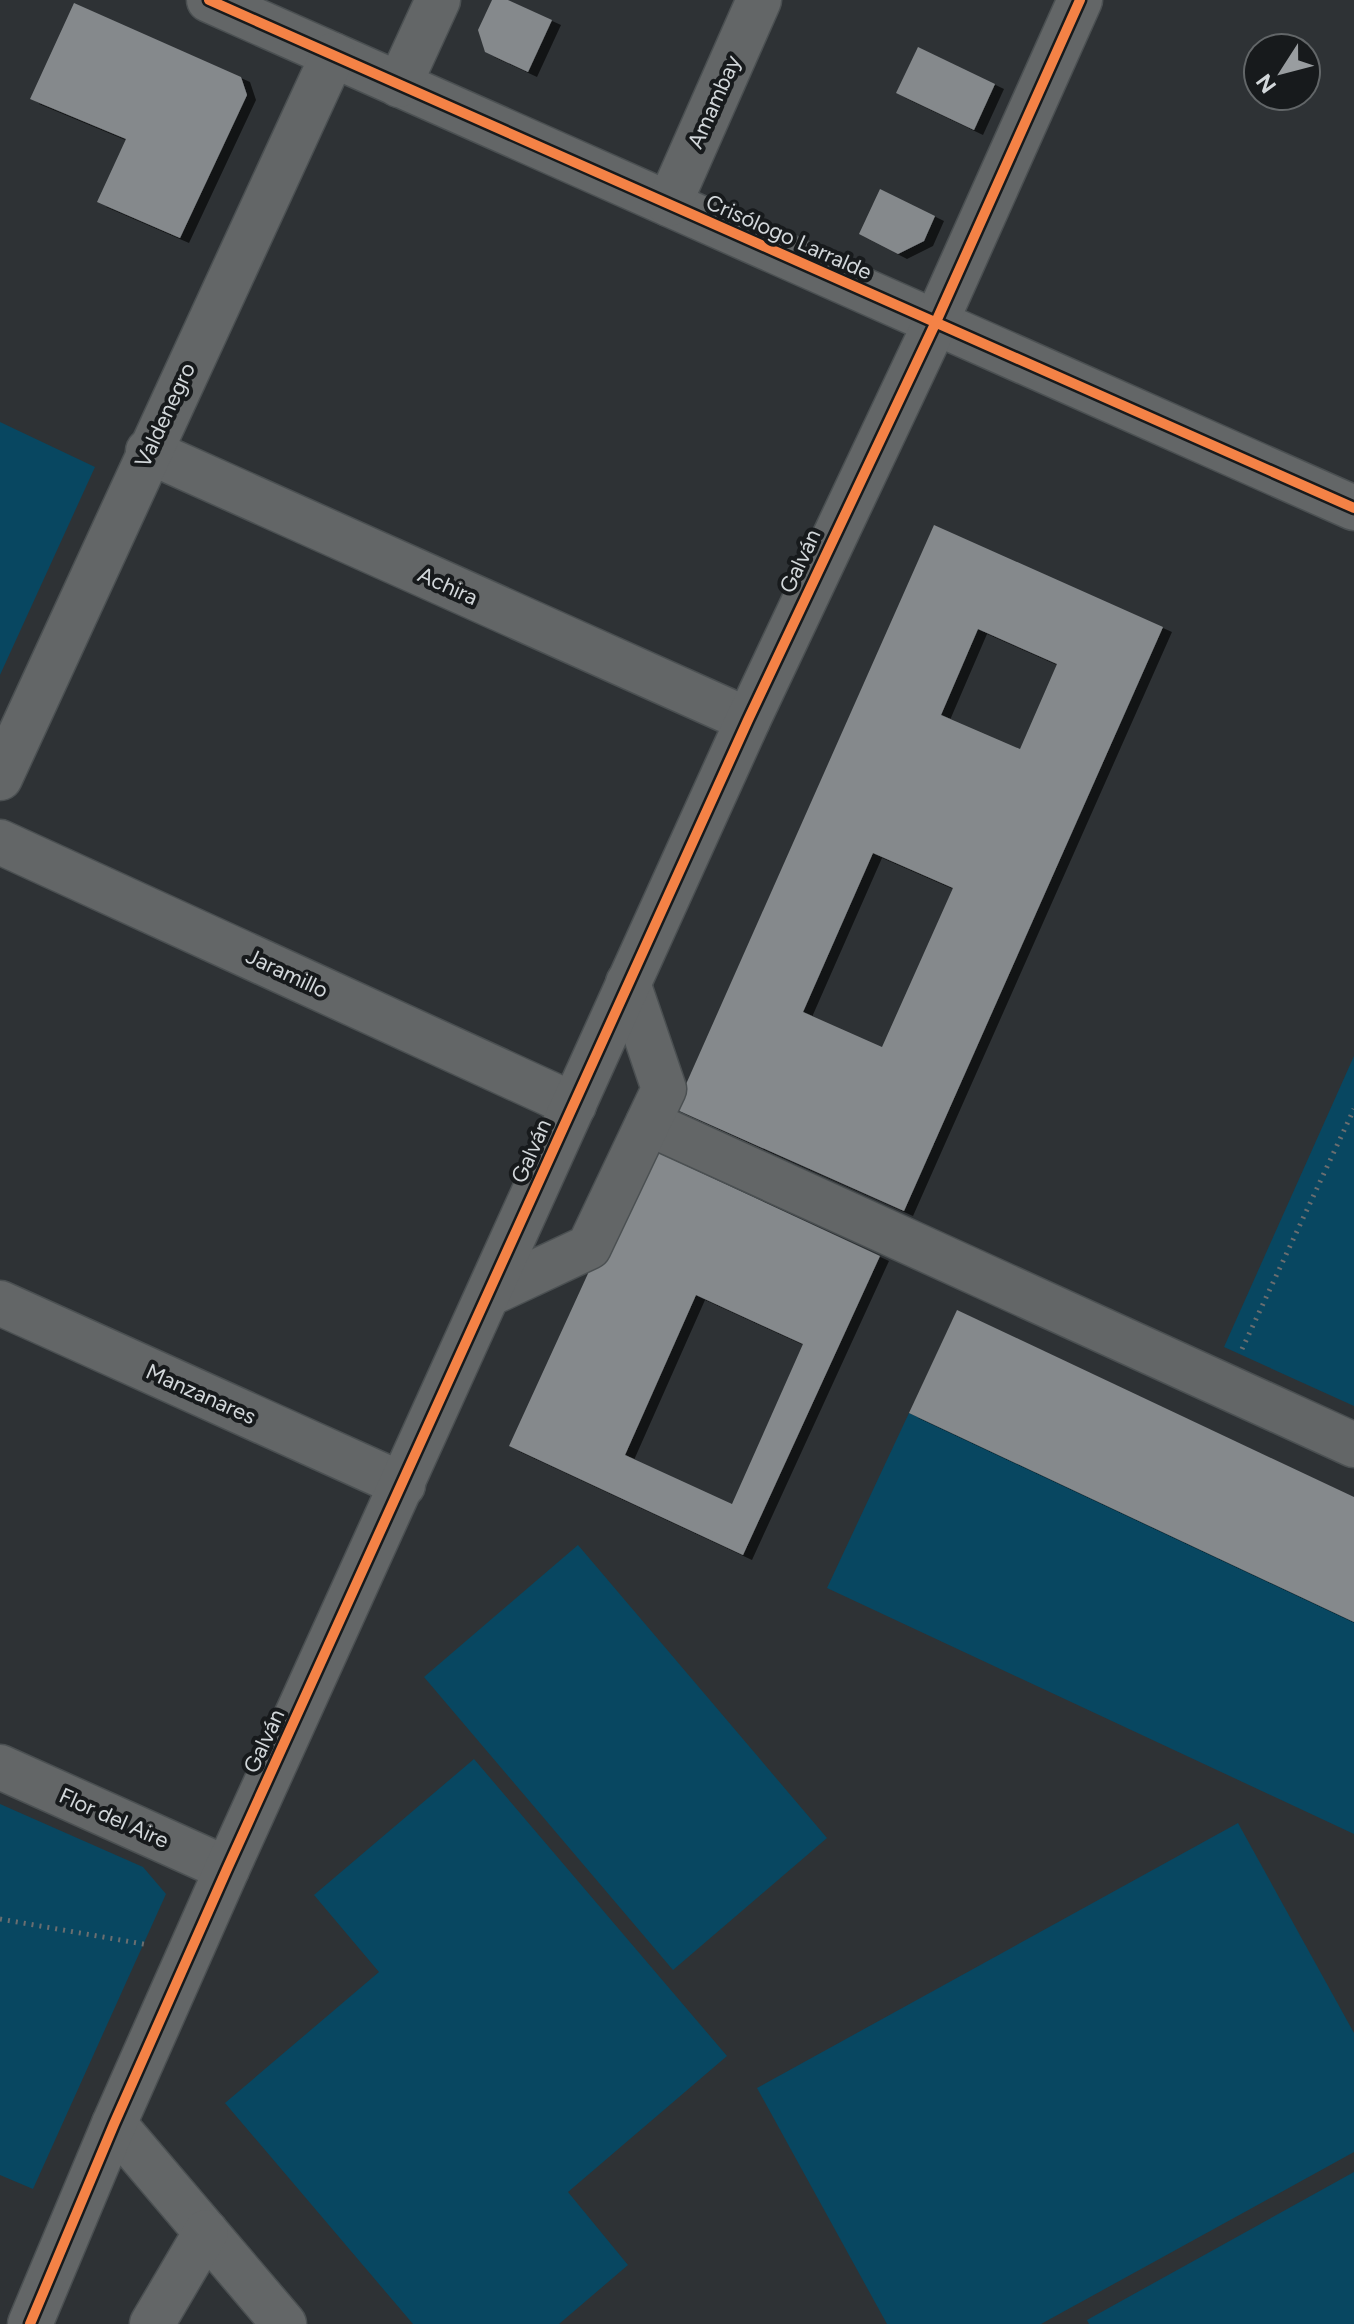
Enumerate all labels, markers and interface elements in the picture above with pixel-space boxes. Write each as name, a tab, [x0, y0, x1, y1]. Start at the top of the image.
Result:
north arrow	[1242, 32, 1322, 112]
street label: Amambay	[682, 51, 747, 153]
text: N	[1250, 69, 1282, 98]
street label: Crisólogo Larralde	[702, 188, 876, 286]
street label: Valdenegro	[129, 358, 201, 472]
street label: Galván	[774, 525, 826, 597]
street label: Achira	[414, 561, 482, 611]
street label: Jaramillo	[242, 942, 332, 1004]
street label: Galván	[505, 1115, 557, 1187]
street label: Manzanares	[142, 1358, 260, 1430]
street label: Galván	[238, 1705, 290, 1777]
street label: Flor del Aire	[55, 1782, 173, 1854]

